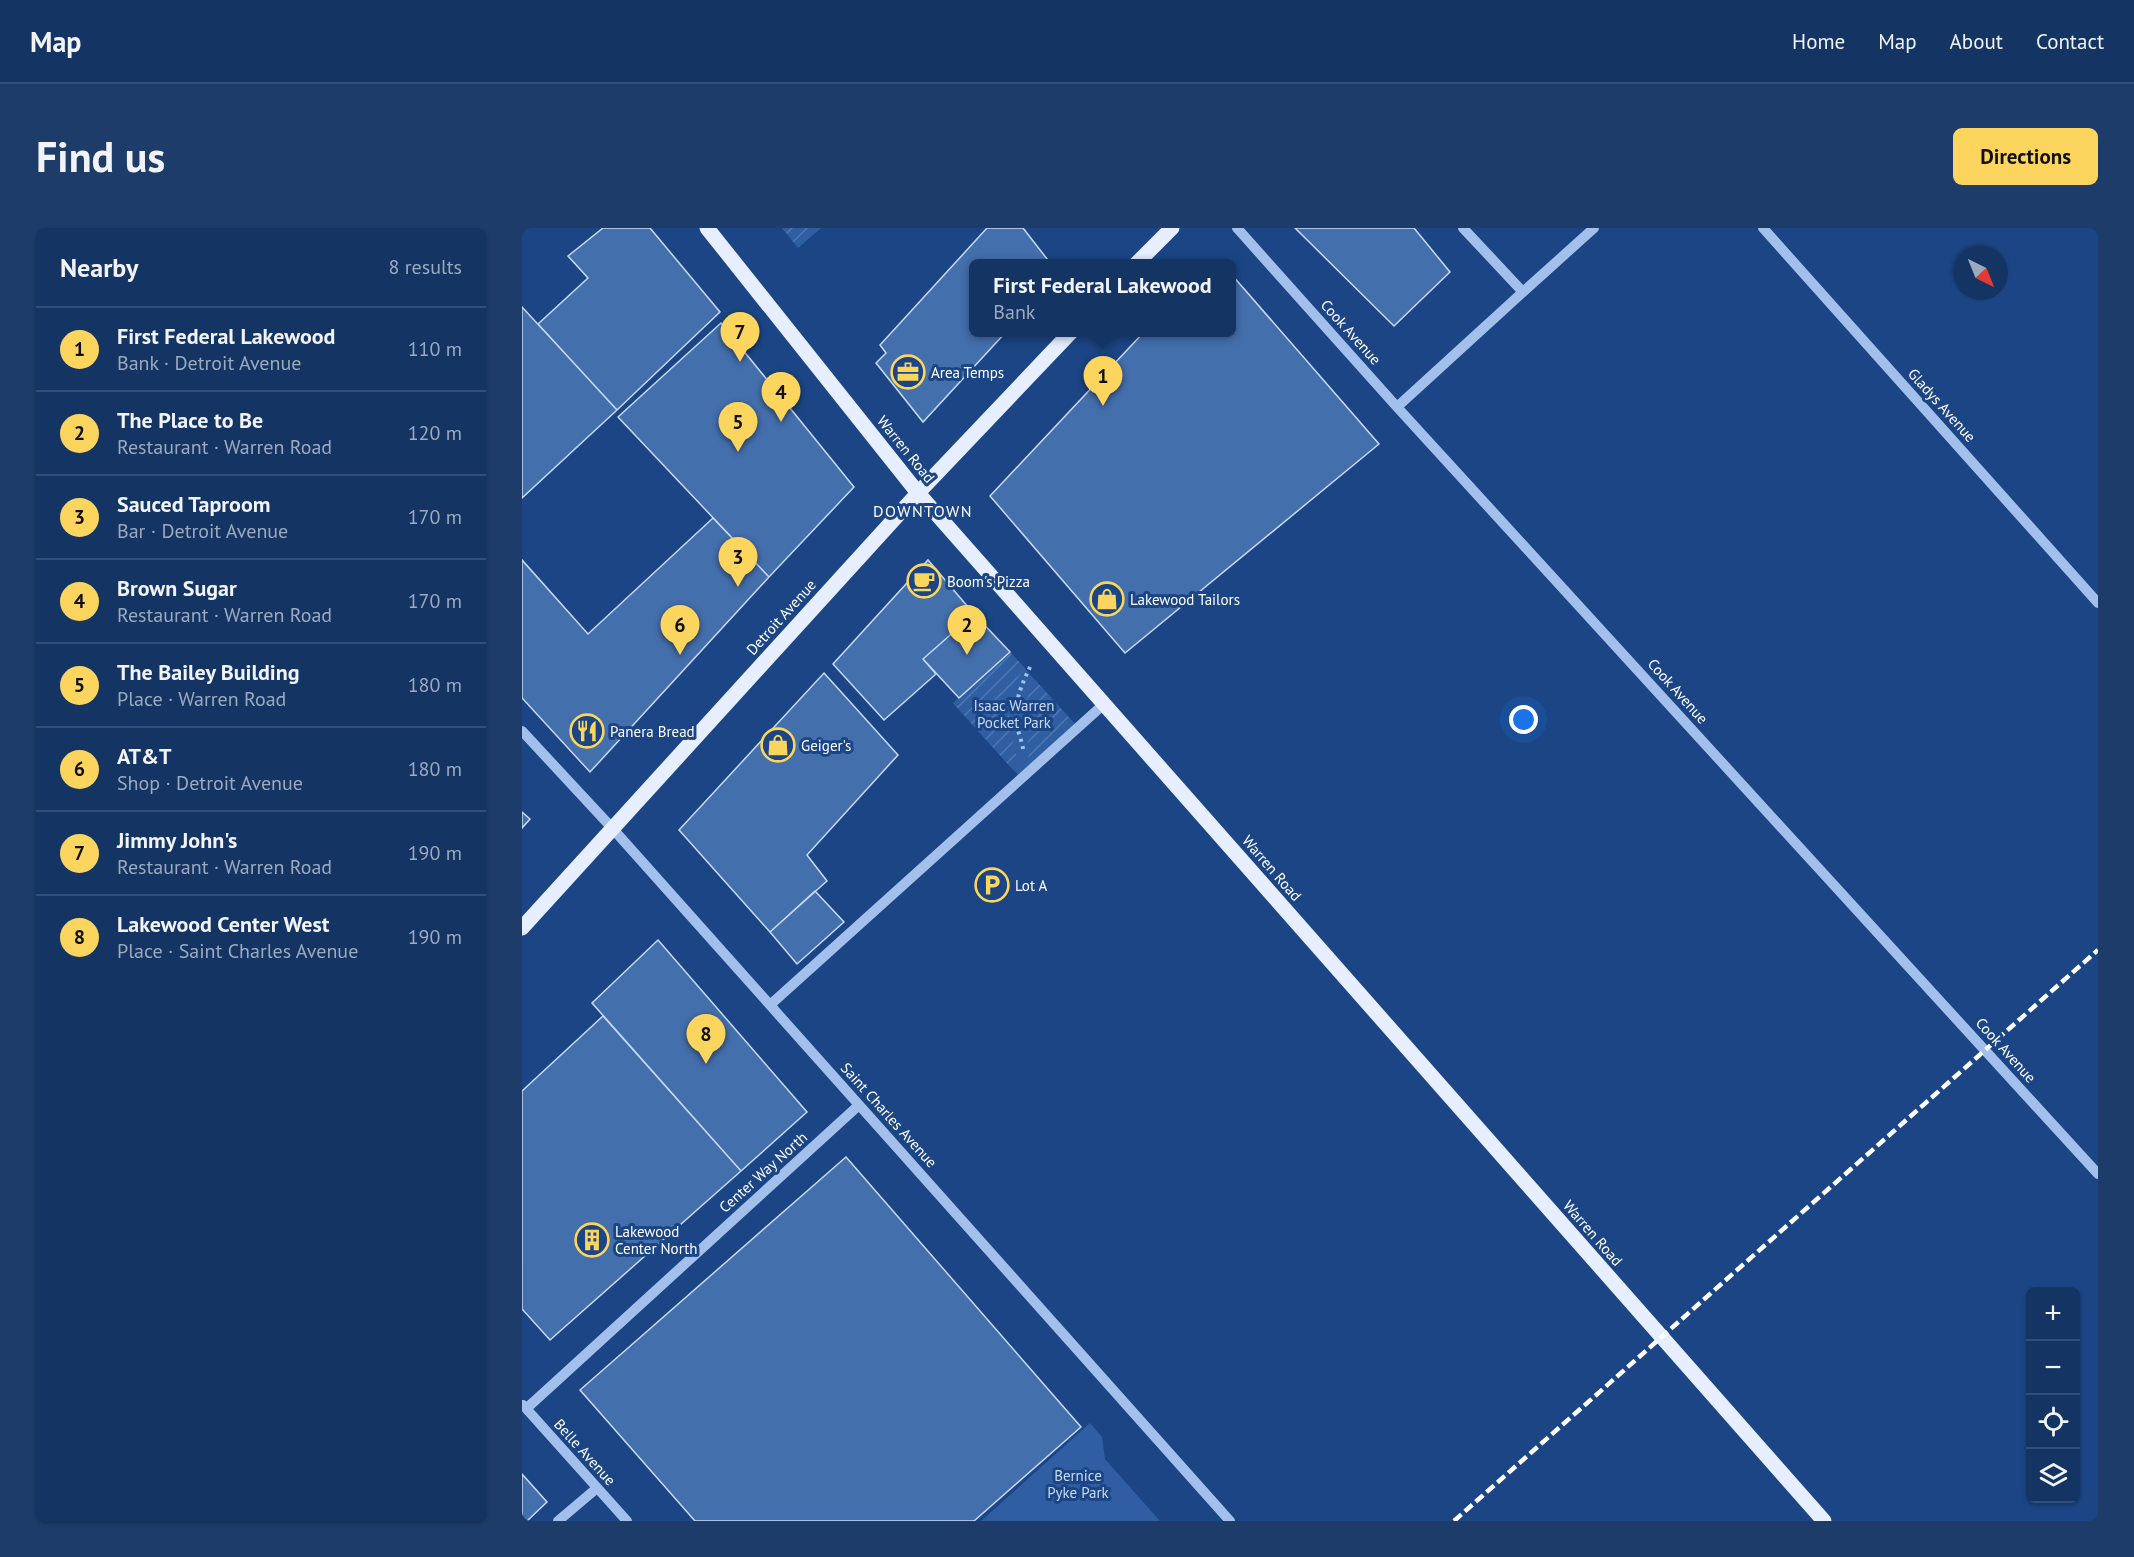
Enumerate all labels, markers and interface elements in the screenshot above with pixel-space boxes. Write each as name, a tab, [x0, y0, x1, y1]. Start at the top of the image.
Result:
text: Map	[30, 23, 81, 60]
text: Home	[1792, 28, 1845, 55]
text: Map	[1878, 28, 1917, 55]
text: About	[1950, 28, 2003, 55]
text: Contact	[2036, 28, 2104, 55]
button: Directions	[1953, 128, 2098, 185]
text: Find us	[36, 129, 165, 184]
north arrow	[1954, 246, 2008, 300]
text: Nearby	[60, 251, 138, 284]
text: 8 results	[389, 254, 462, 280]
popup	[969, 259, 1236, 337]
text: First Federal Lakewood	[993, 271, 1212, 299]
street label: Cook Avenue	[1317, 295, 1385, 369]
text: Bank	[993, 299, 1035, 325]
pin: 7	[720, 312, 760, 362]
text: First Federal Lakewood	[117, 322, 335, 350]
text: 1	[74, 336, 85, 362]
text: 110 m	[408, 336, 462, 362]
text: Bank · Detroit Avenue	[117, 350, 301, 376]
office icon: Area Temps	[890, 354, 926, 390]
pin: 1	[1084, 356, 1122, 406]
place label: Area Temps	[931, 363, 1004, 382]
street label: Gladys Avenue	[1904, 364, 1980, 446]
pin: 4	[762, 372, 800, 422]
pin: 5	[718, 402, 758, 452]
text: The Place to Be	[117, 406, 263, 434]
street label: Warren Road	[873, 412, 939, 486]
text: 2	[74, 420, 85, 446]
text: 120 m	[408, 420, 462, 446]
text: Restaurant · Warren Road	[117, 434, 332, 460]
text: Sauced Taproom	[117, 490, 270, 518]
district label: DOWNTOWN	[873, 501, 973, 521]
text: 3	[74, 504, 85, 530]
text: 170 m	[408, 504, 462, 530]
text: Bar · Detroit Avenue	[117, 518, 288, 544]
pin: 3	[718, 538, 758, 587]
cafe icon: Boom's Pizza	[906, 563, 942, 599]
place label: Boom's Pizza	[947, 572, 1030, 591]
text: Brown Sugar	[117, 574, 237, 602]
street label: Detroit Avenue	[742, 575, 820, 659]
shop icon: Lakewood Tailors	[1089, 581, 1125, 617]
text: 4	[74, 588, 85, 614]
text: 170 m	[408, 588, 462, 614]
place label: Lakewood Tailors	[1130, 590, 1240, 609]
text: Restaurant · Warren Road	[117, 602, 332, 628]
pin: 6	[660, 606, 700, 655]
pin: 2	[948, 606, 986, 655]
street label: Cook Avenue	[1644, 654, 1712, 728]
text: The Bailey Building	[117, 658, 299, 686]
text: 5	[74, 672, 85, 698]
text: 180 m	[408, 672, 462, 698]
text: Place · Warren Road	[117, 686, 286, 712]
park label: Isaac Warren Pocket Park	[974, 696, 1054, 732]
your location	[1509, 705, 1538, 734]
restaurant icon: Panera Bread	[569, 713, 605, 749]
place label: Panera Bread	[610, 722, 695, 741]
shop icon: Geiger's	[760, 727, 796, 763]
place label: Geiger's	[801, 736, 851, 755]
text: AT&T	[117, 742, 172, 770]
text: 6	[74, 756, 85, 782]
text: 180 m	[408, 756, 462, 782]
text: Shop · Detroit Avenue	[117, 770, 303, 796]
text: Jimmy John's	[117, 826, 237, 854]
street label: Warren Road	[1238, 831, 1306, 905]
text: 7	[74, 840, 85, 866]
text: 190 m	[408, 840, 462, 866]
text: Restaurant · Warren Road	[117, 854, 332, 880]
parking icon: Lot A	[974, 867, 1010, 903]
place label: Lot A	[1015, 876, 1048, 895]
text: Lakewood Center West	[117, 910, 329, 938]
text: 8	[74, 924, 85, 950]
text: 190 m	[408, 924, 462, 950]
text: Place · Saint Charles Avenue	[117, 938, 358, 964]
street label: Cook Avenue	[1972, 1013, 2040, 1087]
pin: 8	[686, 1014, 726, 1064]
street label: Saint Charles Avenue	[837, 1059, 941, 1171]
street label: Center Way North	[715, 1128, 811, 1216]
street label: Warren Road	[1559, 1196, 1627, 1270]
building icon: Lakewood Center North	[574, 1222, 610, 1258]
place label: Lakewood Center North	[615, 1222, 698, 1258]
map controls	[2026, 1287, 2080, 1503]
button: +	[2026, 1287, 2080, 1341]
button: −	[2026, 1341, 2080, 1395]
button: locate	[2026, 1395, 2080, 1449]
street label: Belle Avenue	[550, 1415, 620, 1489]
button: layers	[2026, 1449, 2080, 1503]
park label: Bernice Pyke Park	[1047, 1466, 1110, 1502]

